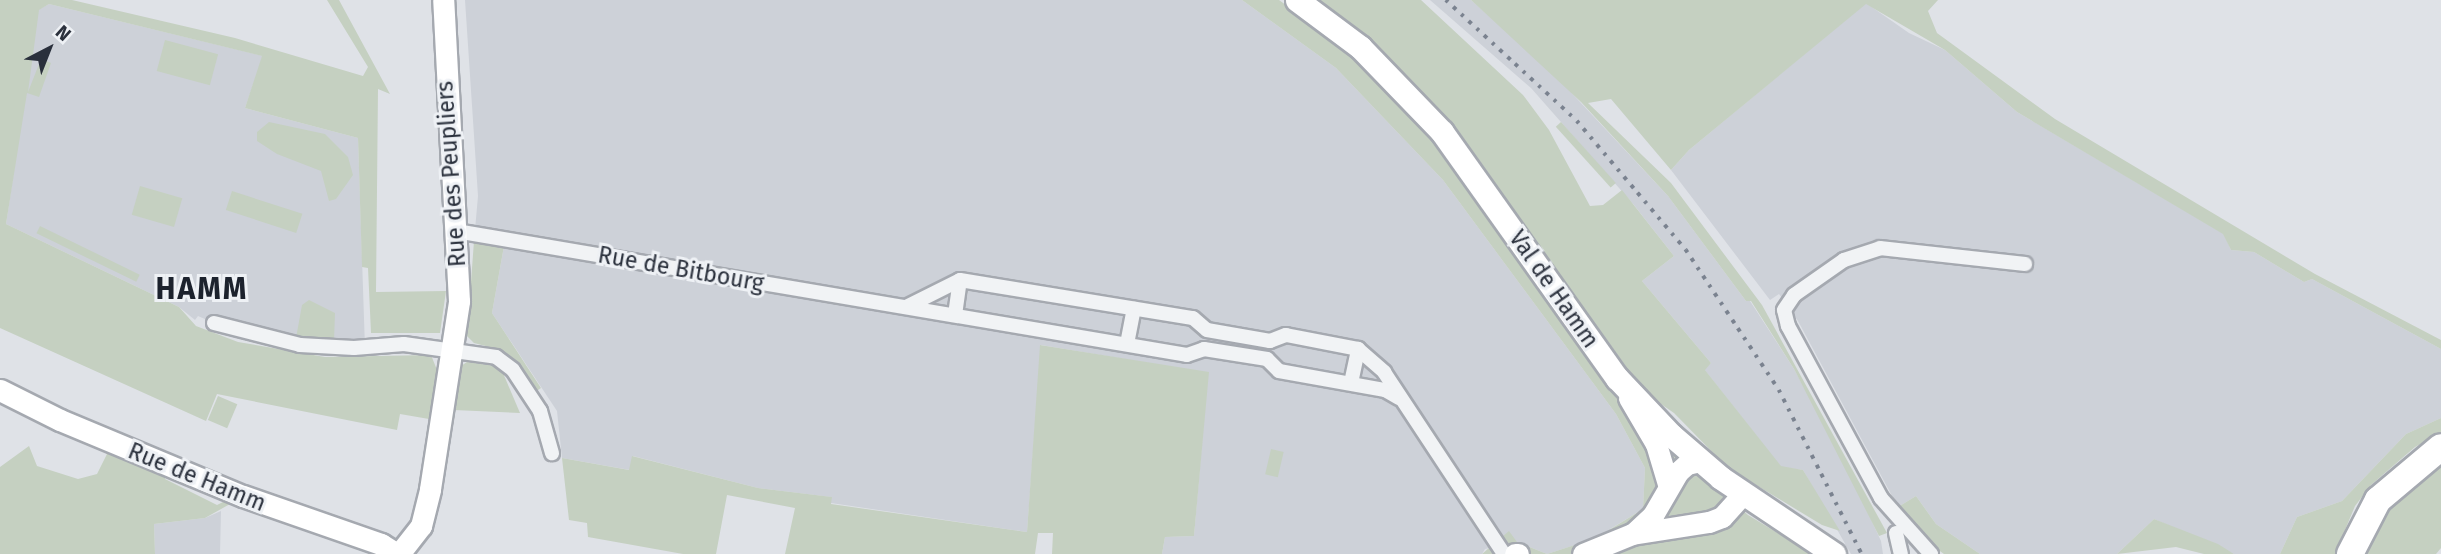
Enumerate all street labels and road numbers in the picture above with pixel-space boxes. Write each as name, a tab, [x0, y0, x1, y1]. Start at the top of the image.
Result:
street label: Rue des Peupliers	[431, 80, 471, 268]
street label: Val de Hamm	[1503, 225, 1605, 353]
street label: Rue de Bitbourg	[596, 241, 766, 297]
street label: Rue de Hamm	[124, 437, 270, 517]

